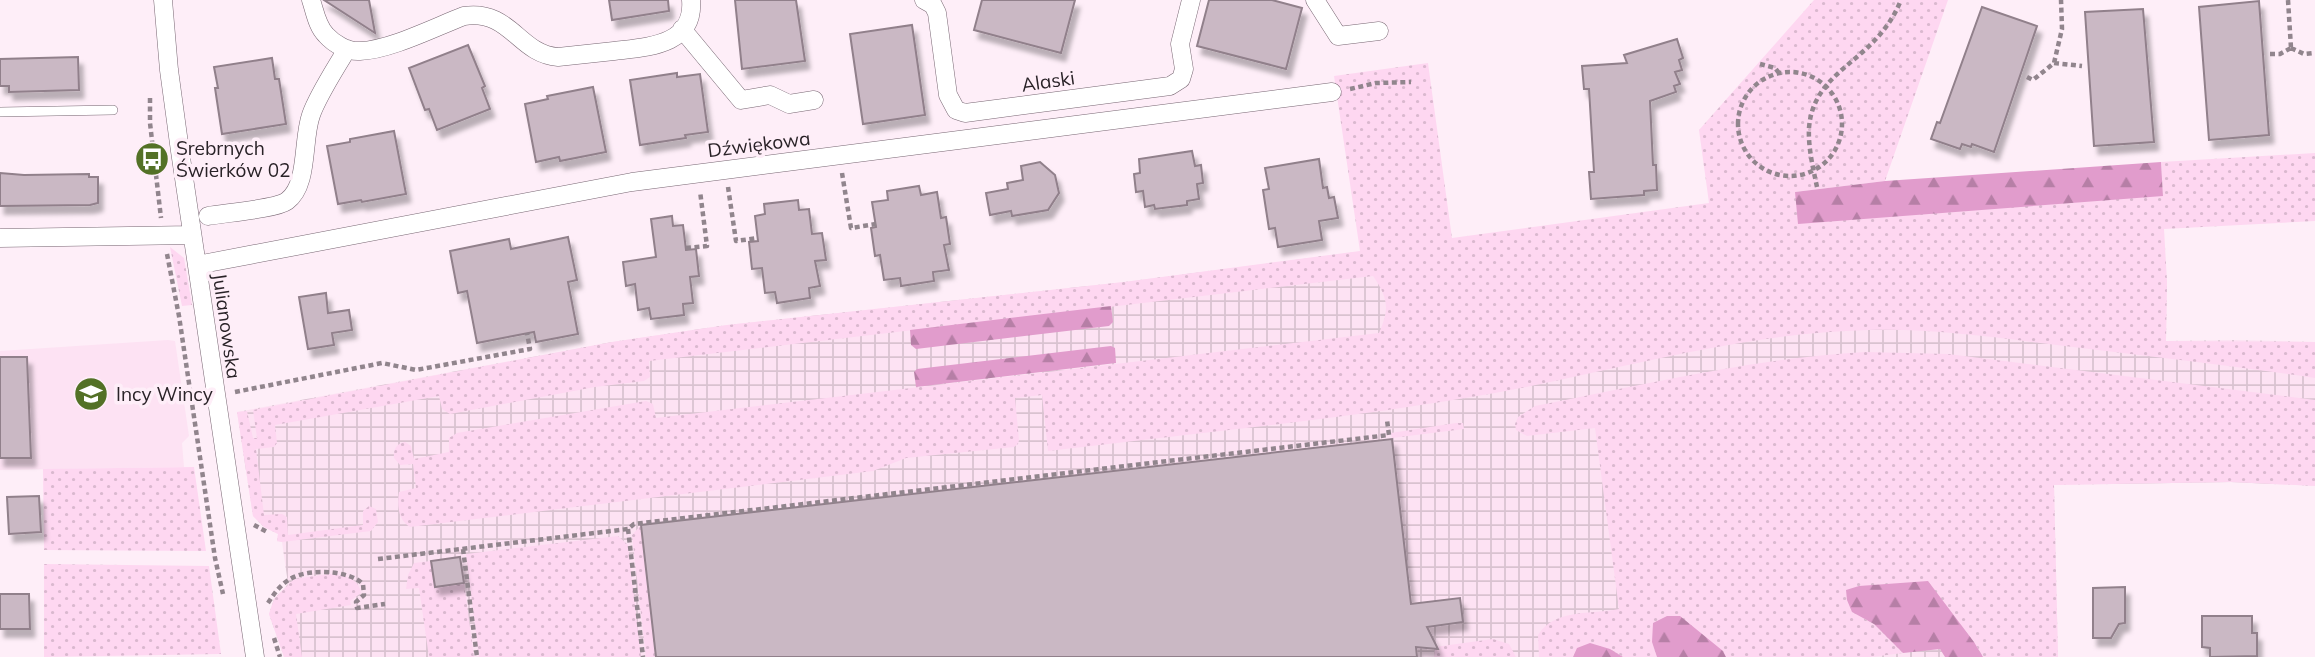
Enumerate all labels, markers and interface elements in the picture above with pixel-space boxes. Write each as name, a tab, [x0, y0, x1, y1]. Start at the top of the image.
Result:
street label: Alaski	[1020, 65, 1076, 97]
street label: Dźwiękowa	[706, 126, 812, 162]
place label: Srebrnych Świerków 02	[176, 136, 291, 182]
bus stop icon: Srebrnych Świerków 02	[133, 140, 171, 178]
street label: Julianowska	[208, 272, 246, 380]
school or university icon: Incy Wincy	[72, 375, 110, 413]
place label: Incy Wincy	[116, 382, 213, 406]

